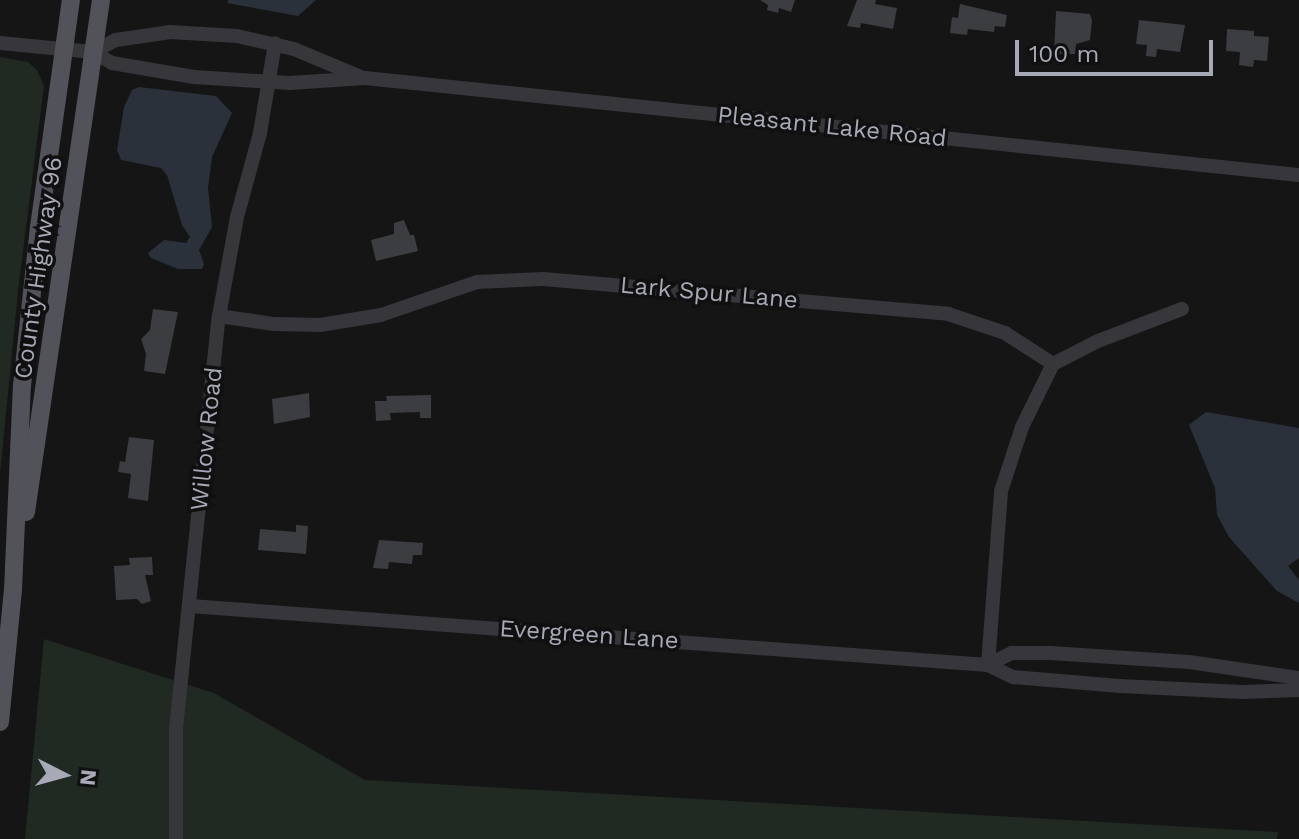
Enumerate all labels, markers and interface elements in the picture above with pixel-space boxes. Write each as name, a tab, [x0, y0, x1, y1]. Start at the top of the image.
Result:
scale bar	[1019, 24, 1217, 74]
text: 100 m	[1029, 40, 1099, 68]
street label: Pleasant Lake Road	[716, 101, 948, 153]
street label: County Highway 96	[9, 155, 69, 381]
street label: Lark Spur Lane	[618, 271, 800, 315]
street label: Willow Road	[185, 365, 229, 513]
street label: Evergreen Lane	[498, 614, 680, 656]
north arrow	[24, 735, 104, 815]
text: N	[75, 768, 102, 787]

